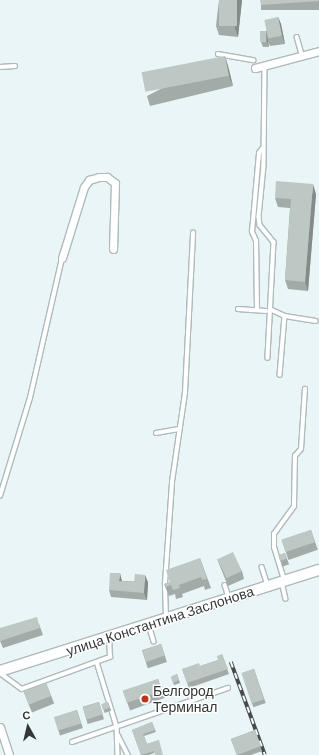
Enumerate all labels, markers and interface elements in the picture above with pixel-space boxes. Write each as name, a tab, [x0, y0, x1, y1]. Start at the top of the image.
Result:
street label: улица Константина Заслонова	[64, 583, 256, 659]
place label: Белгород Терминал	[153, 683, 217, 716]
marker: Белгород Терминал	[140, 694, 150, 704]
north arrow	[8, 707, 48, 747]
text: С	[21, 708, 31, 722]

